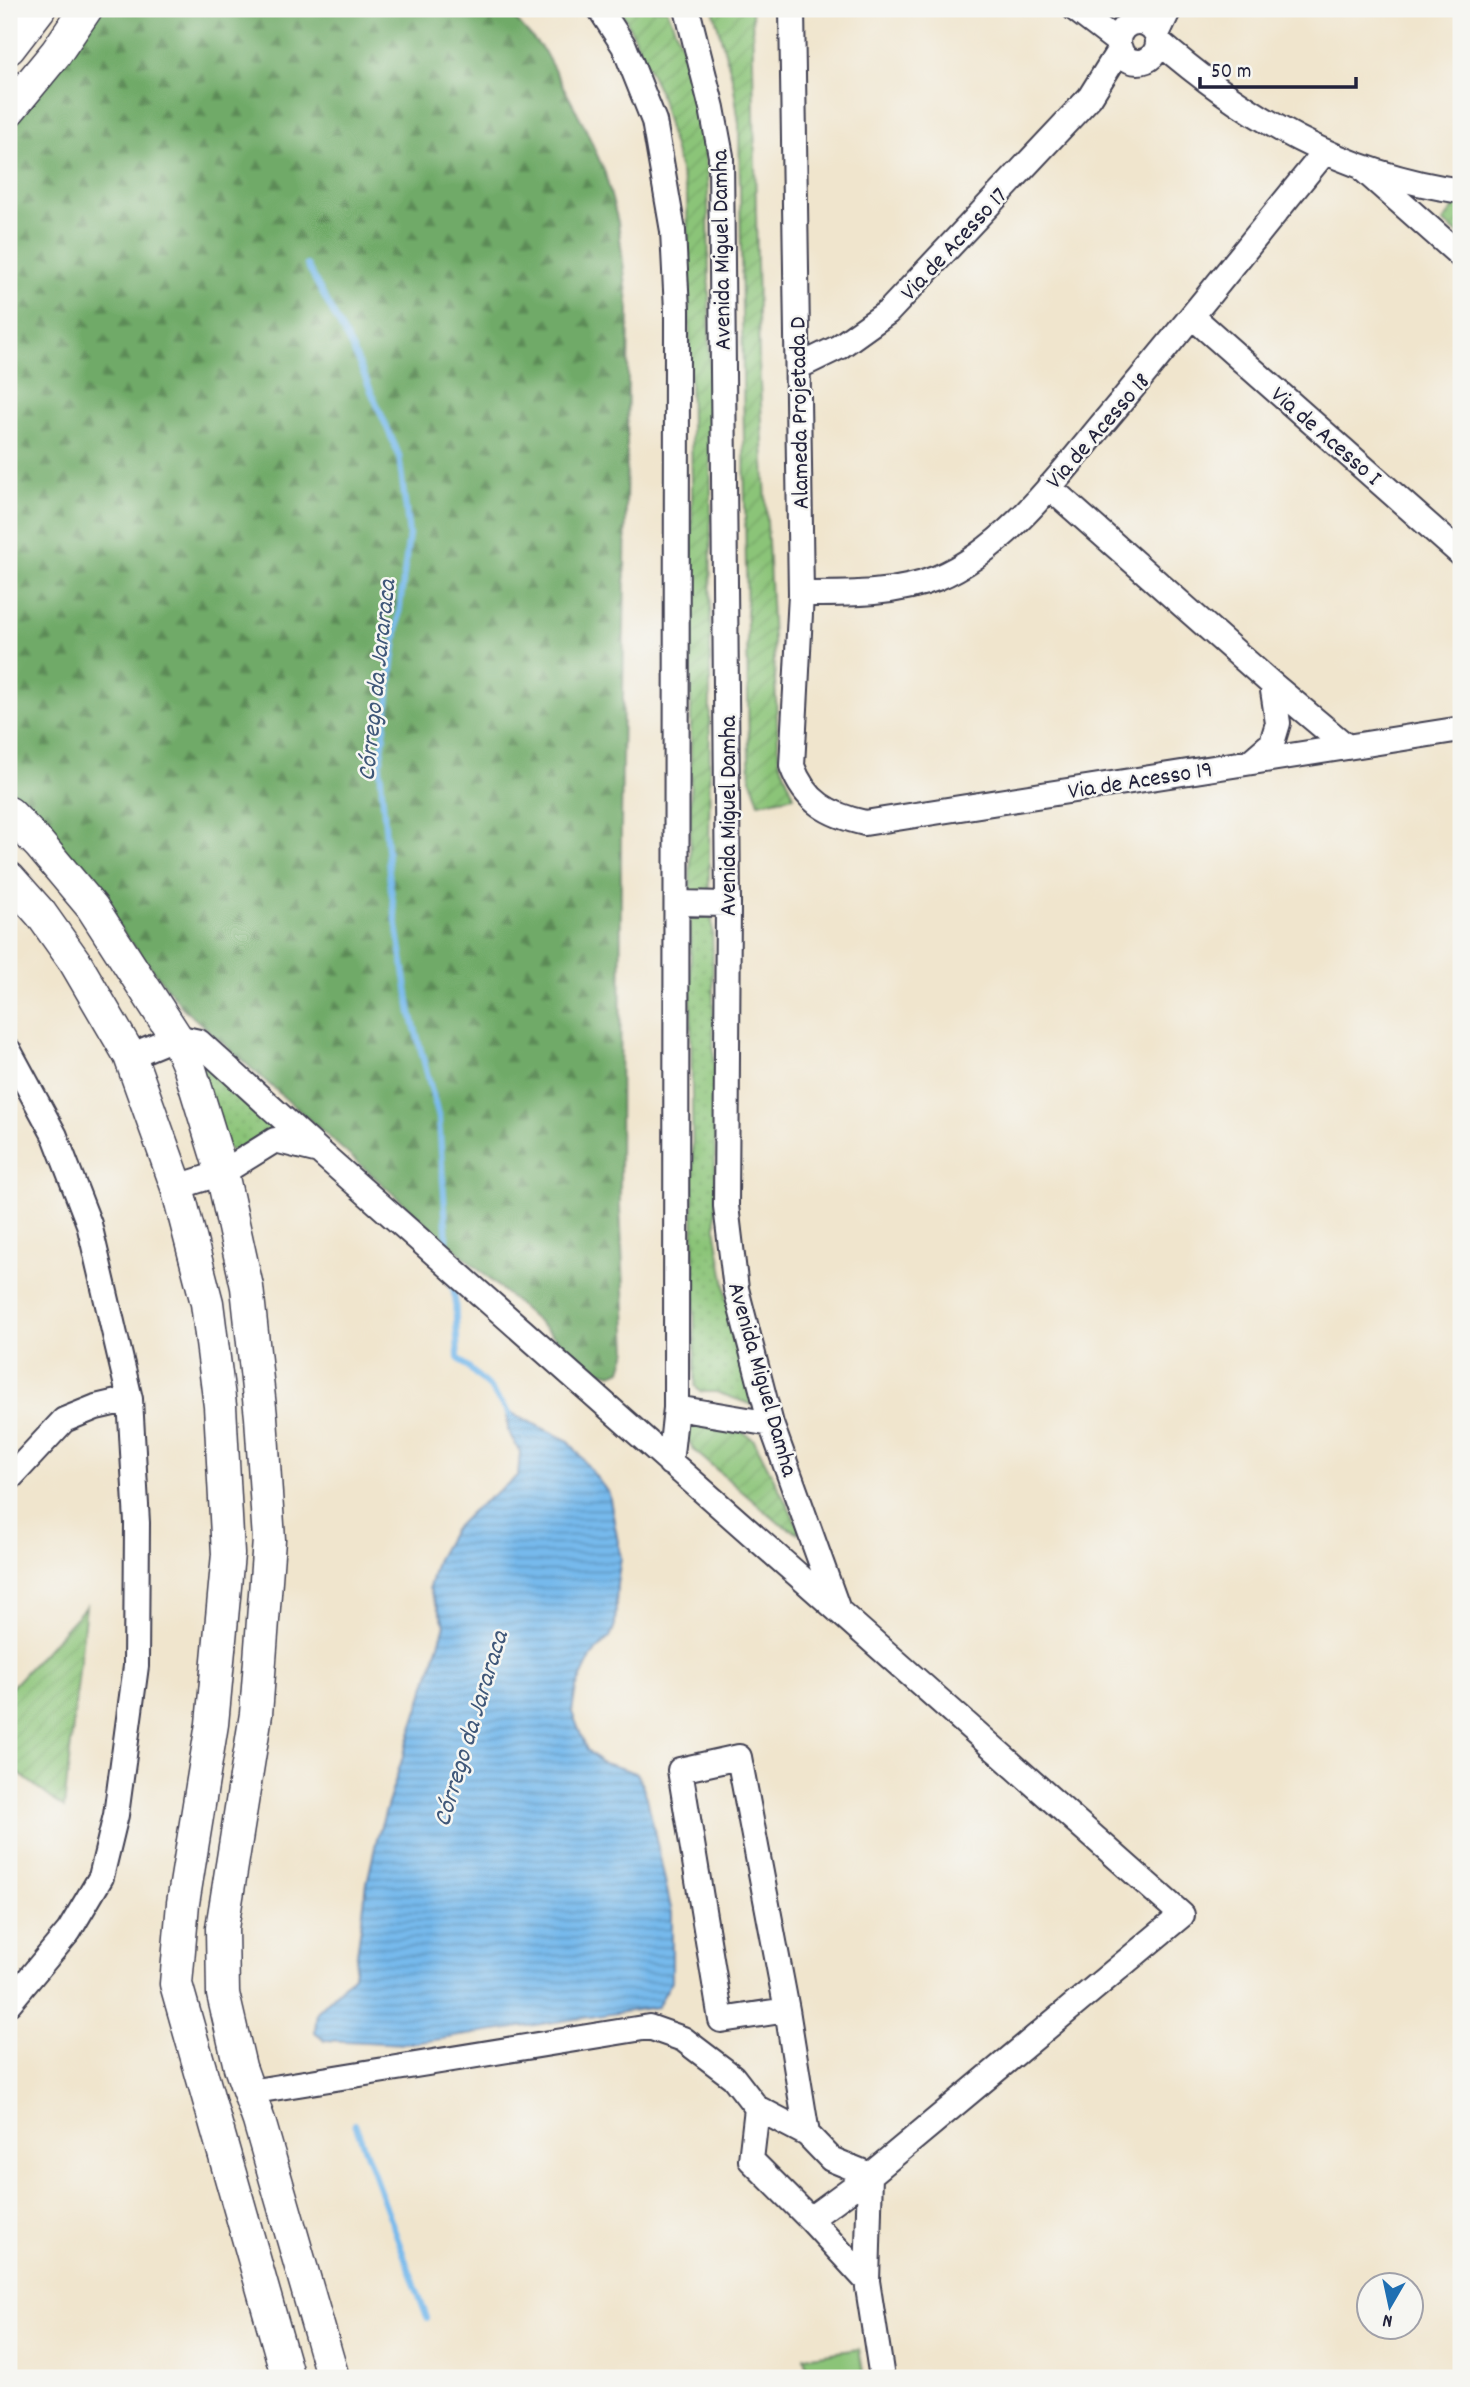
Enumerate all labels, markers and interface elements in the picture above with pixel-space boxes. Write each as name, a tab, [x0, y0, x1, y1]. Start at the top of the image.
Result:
scale bar	[1200, 46, 1356, 90]
text: 50 m	[1211, 58, 1251, 88]
street label: Avenida Miguel Damha	[704, 149, 742, 351]
street label: Via de Acesso 17	[894, 181, 1017, 309]
street label: Alameda Projetada D	[782, 316, 820, 510]
street label: Via de Acesso 18	[1039, 366, 1160, 498]
street label: Via de Acesso I	[1262, 379, 1388, 495]
water label: Córrego da Jararaca	[350, 576, 408, 783]
street label: Avenida Miguel Damha	[713, 715, 747, 916]
street label: Via de Acesso 19	[1066, 754, 1215, 810]
street label: Avenida Miguel Damha	[717, 1279, 805, 1482]
water label: Córrego da Jararaca	[425, 1625, 520, 1831]
north arrow	[1354, 2272, 1424, 2342]
text: N	[1381, 2305, 1395, 2333]

